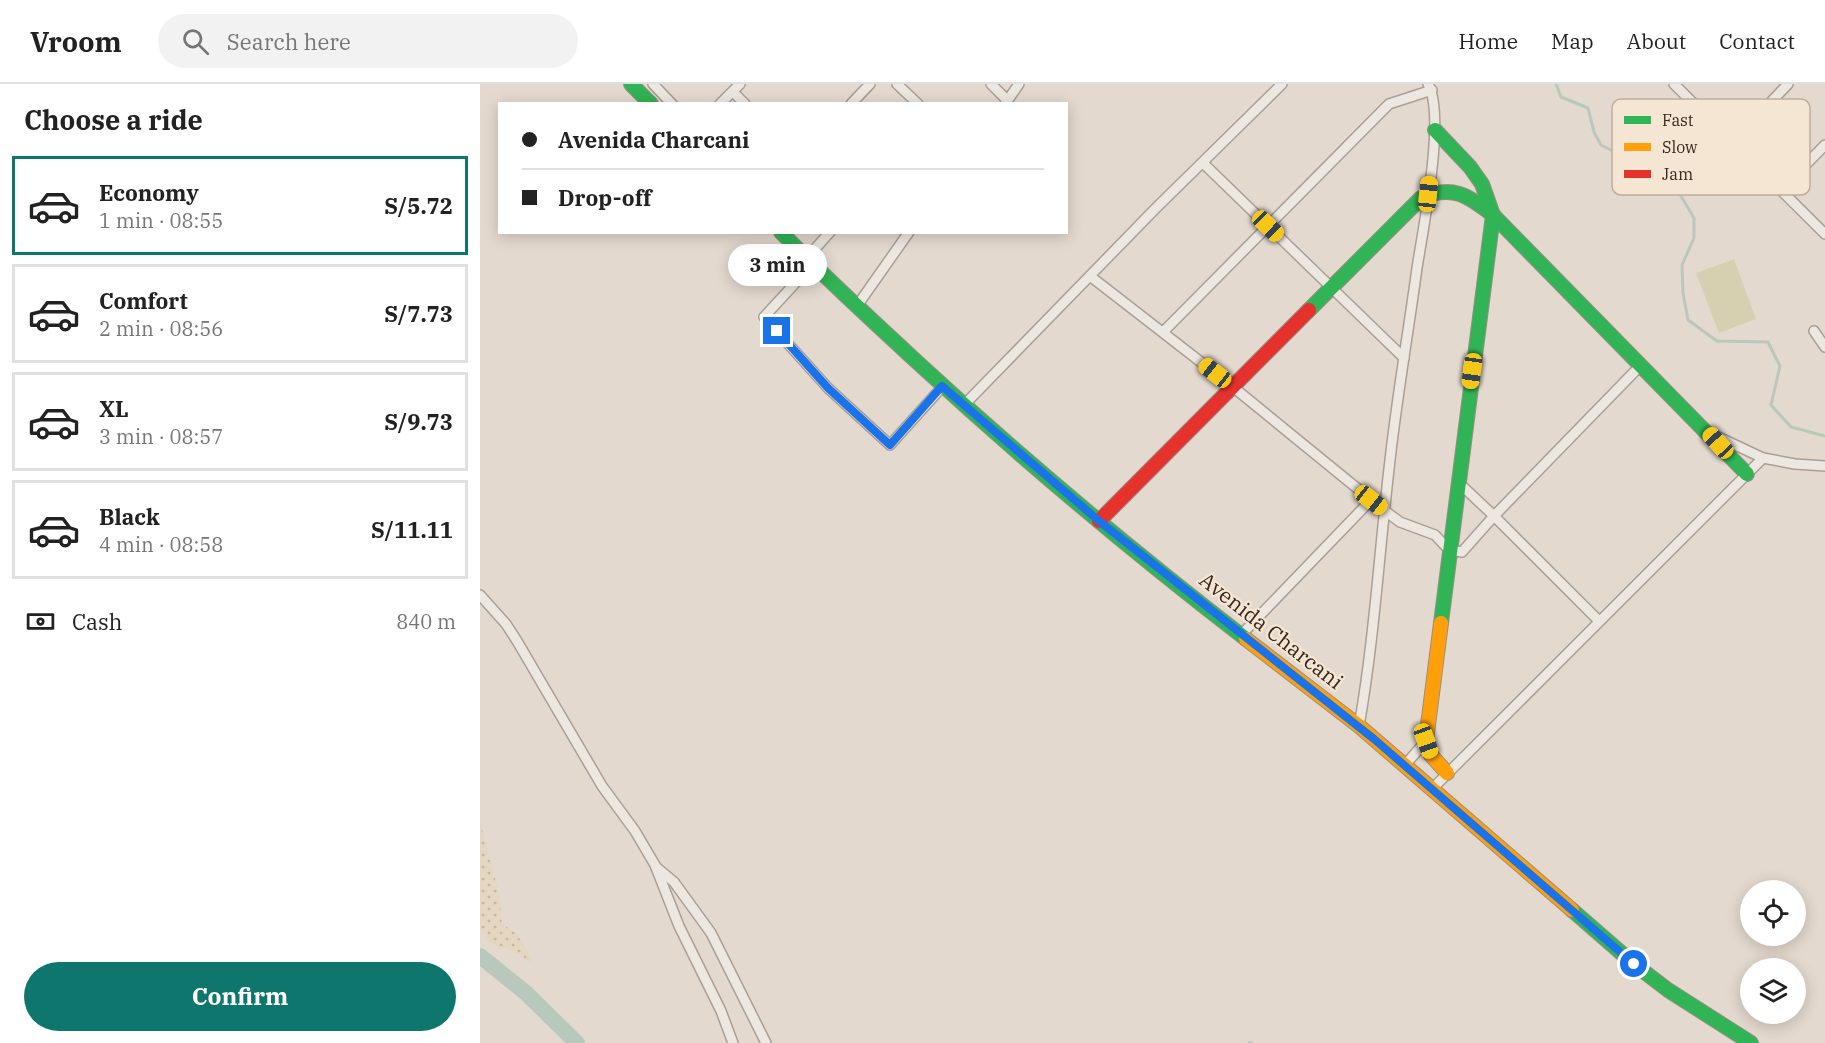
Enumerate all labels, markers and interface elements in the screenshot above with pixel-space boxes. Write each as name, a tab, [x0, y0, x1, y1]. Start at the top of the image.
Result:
search box	[158, 14, 578, 68]
text: Vroom	[30, 23, 122, 60]
icon: search	[179, 25, 212, 58]
text: Search here	[227, 27, 351, 56]
text: Home	[1458, 27, 1518, 55]
text: Map	[1551, 27, 1594, 55]
text: About	[1627, 27, 1686, 55]
text: Contact	[1719, 27, 1795, 55]
legend	[1612, 99, 1810, 195]
text: Choose a ride	[24, 102, 203, 137]
text: Fast	[1662, 110, 1694, 130]
text: Avenida Charcani	[558, 125, 749, 154]
text: Slow	[1662, 137, 1698, 157]
text: Jam	[1662, 164, 1693, 184]
car	[1417, 175, 1439, 213]
text: Economy	[99, 178, 199, 207]
icon: car	[27, 179, 81, 233]
text: Drop-off	[558, 183, 652, 212]
text: S/5.72	[384, 191, 453, 220]
text: 1 min · 08:55	[99, 207, 223, 234]
car	[1249, 207, 1287, 245]
callout: 3 min	[728, 244, 826, 286]
text: 3 min	[750, 251, 806, 278]
text: Comfort	[99, 286, 188, 315]
icon: car	[27, 287, 81, 341]
text: S/7.73	[384, 299, 453, 328]
text: 2 min · 08:56	[99, 315, 223, 342]
route end	[763, 317, 790, 344]
car	[1461, 352, 1483, 390]
car	[1195, 355, 1235, 391]
text: XL	[99, 394, 129, 423]
icon: car	[27, 395, 81, 449]
text: S/9.73	[384, 407, 453, 436]
text: 3 min · 08:57	[99, 423, 223, 450]
car	[1699, 424, 1737, 462]
car	[1351, 482, 1391, 518]
text: Black	[99, 502, 160, 531]
icon: car	[27, 503, 81, 557]
text: S/11.11	[371, 515, 453, 544]
text: 4 min · 08:58	[99, 531, 223, 558]
street label: Avenida Charcani	[1194, 565, 1349, 695]
icon: cash	[24, 605, 57, 638]
text: Cash	[72, 607, 123, 636]
text: 840 m	[396, 608, 456, 635]
car	[1411, 721, 1441, 761]
map controls	[1740, 880, 1806, 1024]
button: locate	[1740, 880, 1806, 946]
route start	[1620, 950, 1647, 977]
button: layers	[1740, 958, 1806, 1024]
button: Confirm	[24, 962, 456, 1031]

